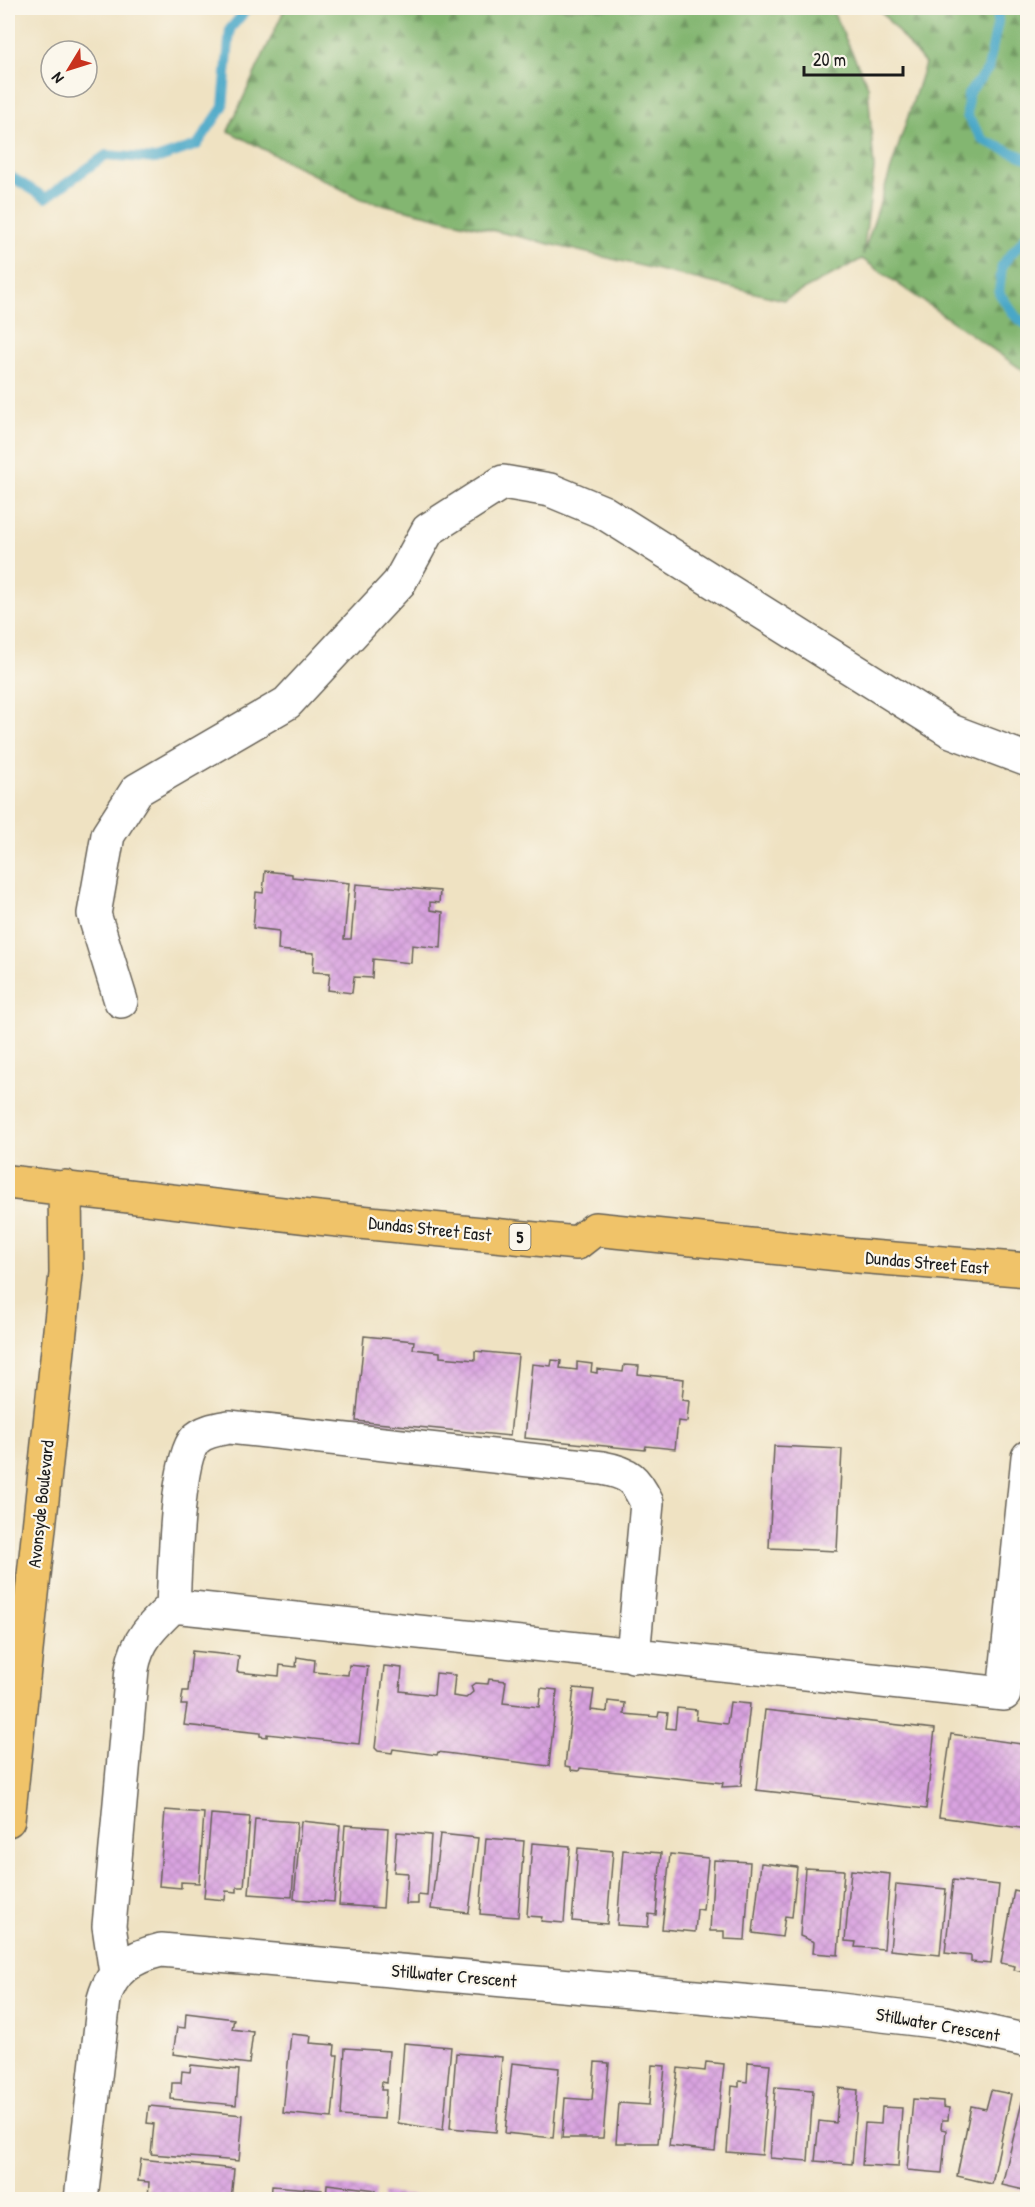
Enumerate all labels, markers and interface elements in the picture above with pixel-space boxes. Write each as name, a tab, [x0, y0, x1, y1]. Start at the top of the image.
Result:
north arrow	[39, 39, 99, 99]
scale bar	[804, 39, 903, 77]
text: 20 m	[813, 47, 846, 72]
text: N	[46, 68, 68, 88]
street label: Dundas Street East	[367, 1210, 493, 1247]
road number: 5	[510, 1224, 530, 1250]
street label: Dundas Street East	[865, 1245, 990, 1280]
street label: Avonsyde Boulevard	[21, 1439, 60, 1569]
street label: Stillwater Crescent	[390, 1958, 518, 1993]
street label: Stillwater Crescent	[874, 2001, 1003, 2048]

